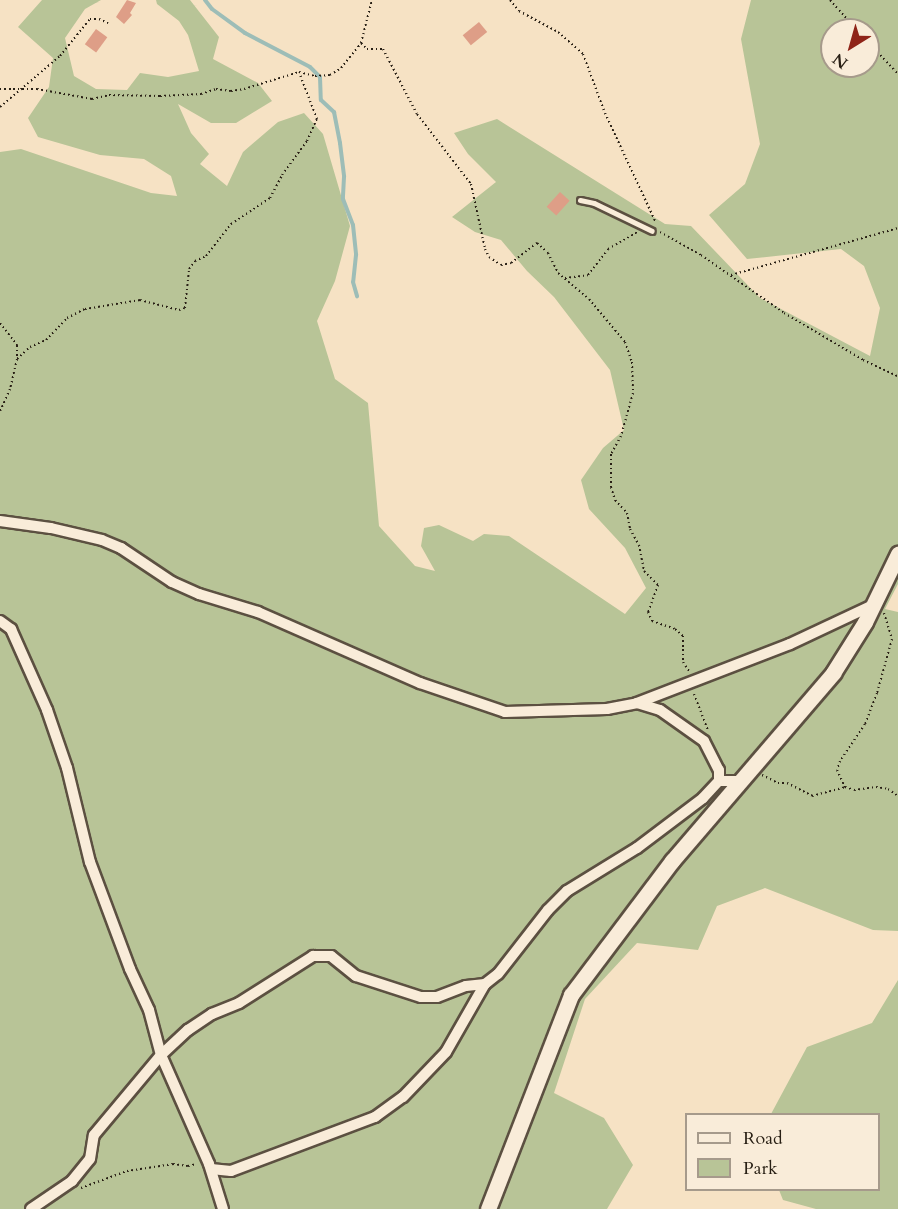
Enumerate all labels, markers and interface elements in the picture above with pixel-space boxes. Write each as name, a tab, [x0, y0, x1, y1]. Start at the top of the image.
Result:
north arrow	[820, 18, 880, 78]
text: N	[828, 48, 853, 74]
legend	[685, 1113, 880, 1191]
text: Road	[743, 1126, 783, 1151]
text: Park	[743, 1156, 778, 1181]

